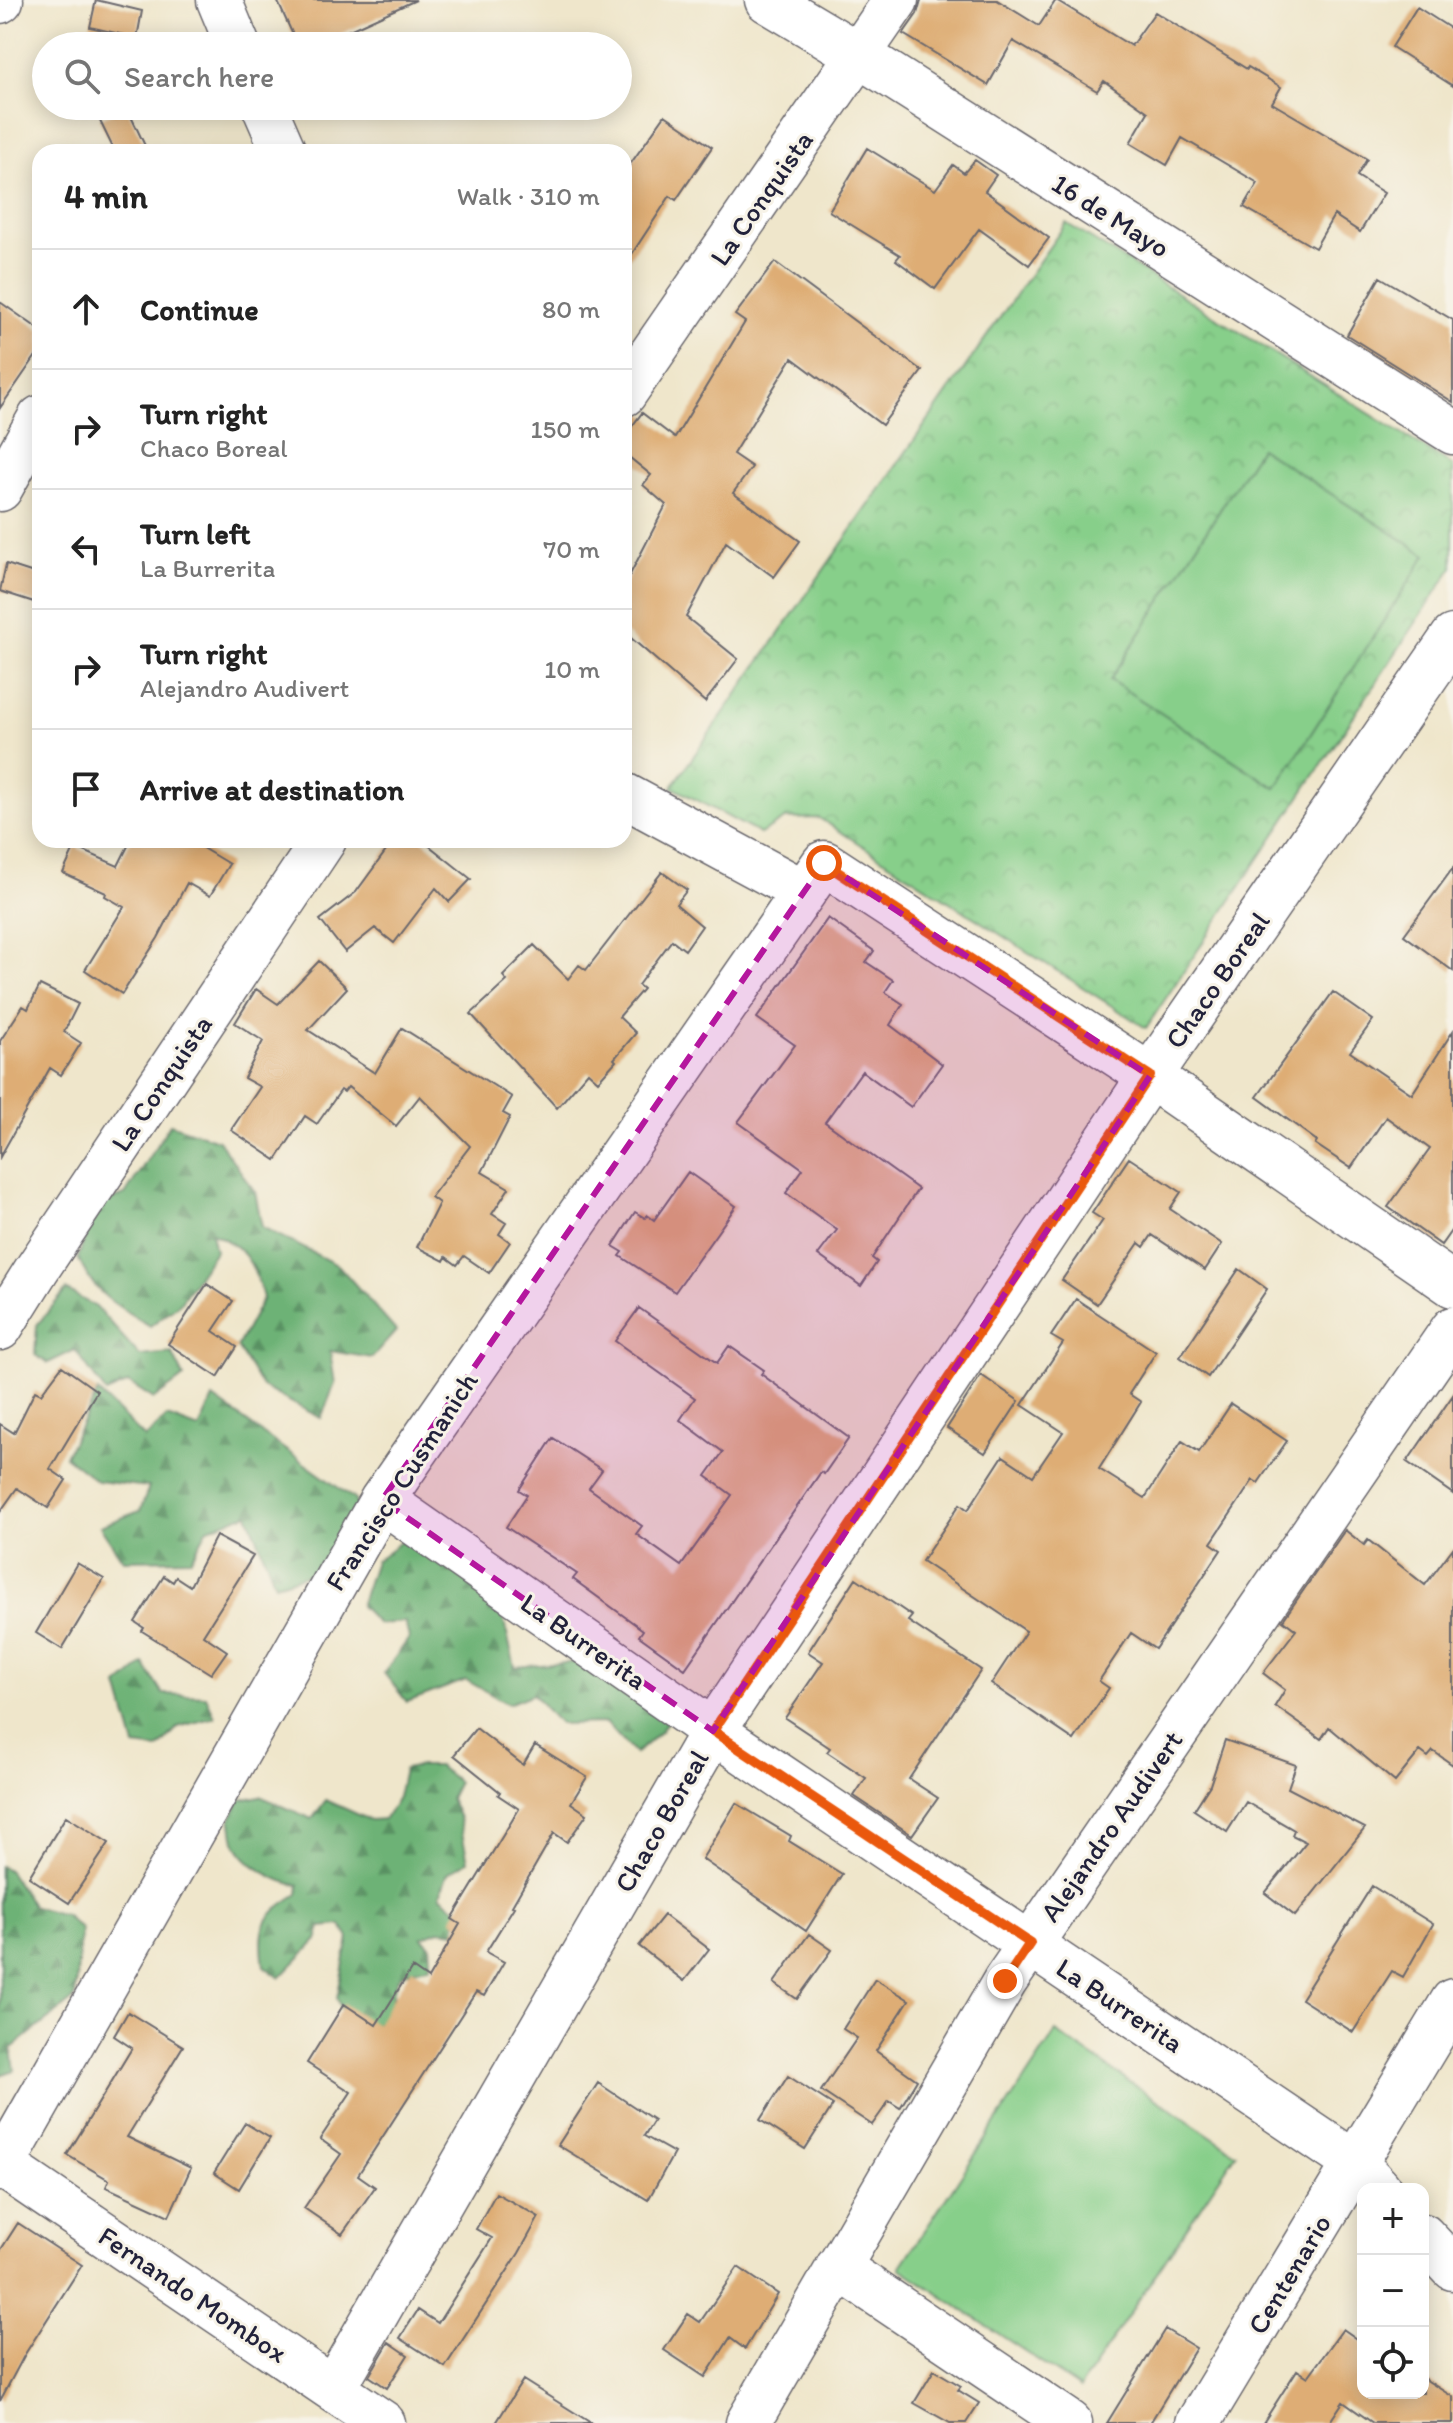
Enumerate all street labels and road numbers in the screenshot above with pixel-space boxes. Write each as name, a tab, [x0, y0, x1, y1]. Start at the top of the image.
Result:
street label: La Conquista	[702, 124, 820, 272]
street label: 16 de Mayo	[1046, 166, 1176, 264]
street label: Chaco Boreal	[1157, 905, 1277, 1055]
street label: La Conquista	[103, 1008, 219, 1158]
street label: Francisco Cusmanich	[318, 1365, 484, 1597]
street label: La Burrerita	[515, 1585, 654, 1697]
street label: Alejandro Audivert	[1032, 1724, 1190, 1928]
street label: Chaco Boreal	[607, 1744, 716, 1898]
street label: La Burrerita	[1050, 1950, 1190, 2060]
street label: Centenario	[1240, 2208, 1338, 2340]
street label: Fernando Mombox	[92, 2218, 294, 2370]

